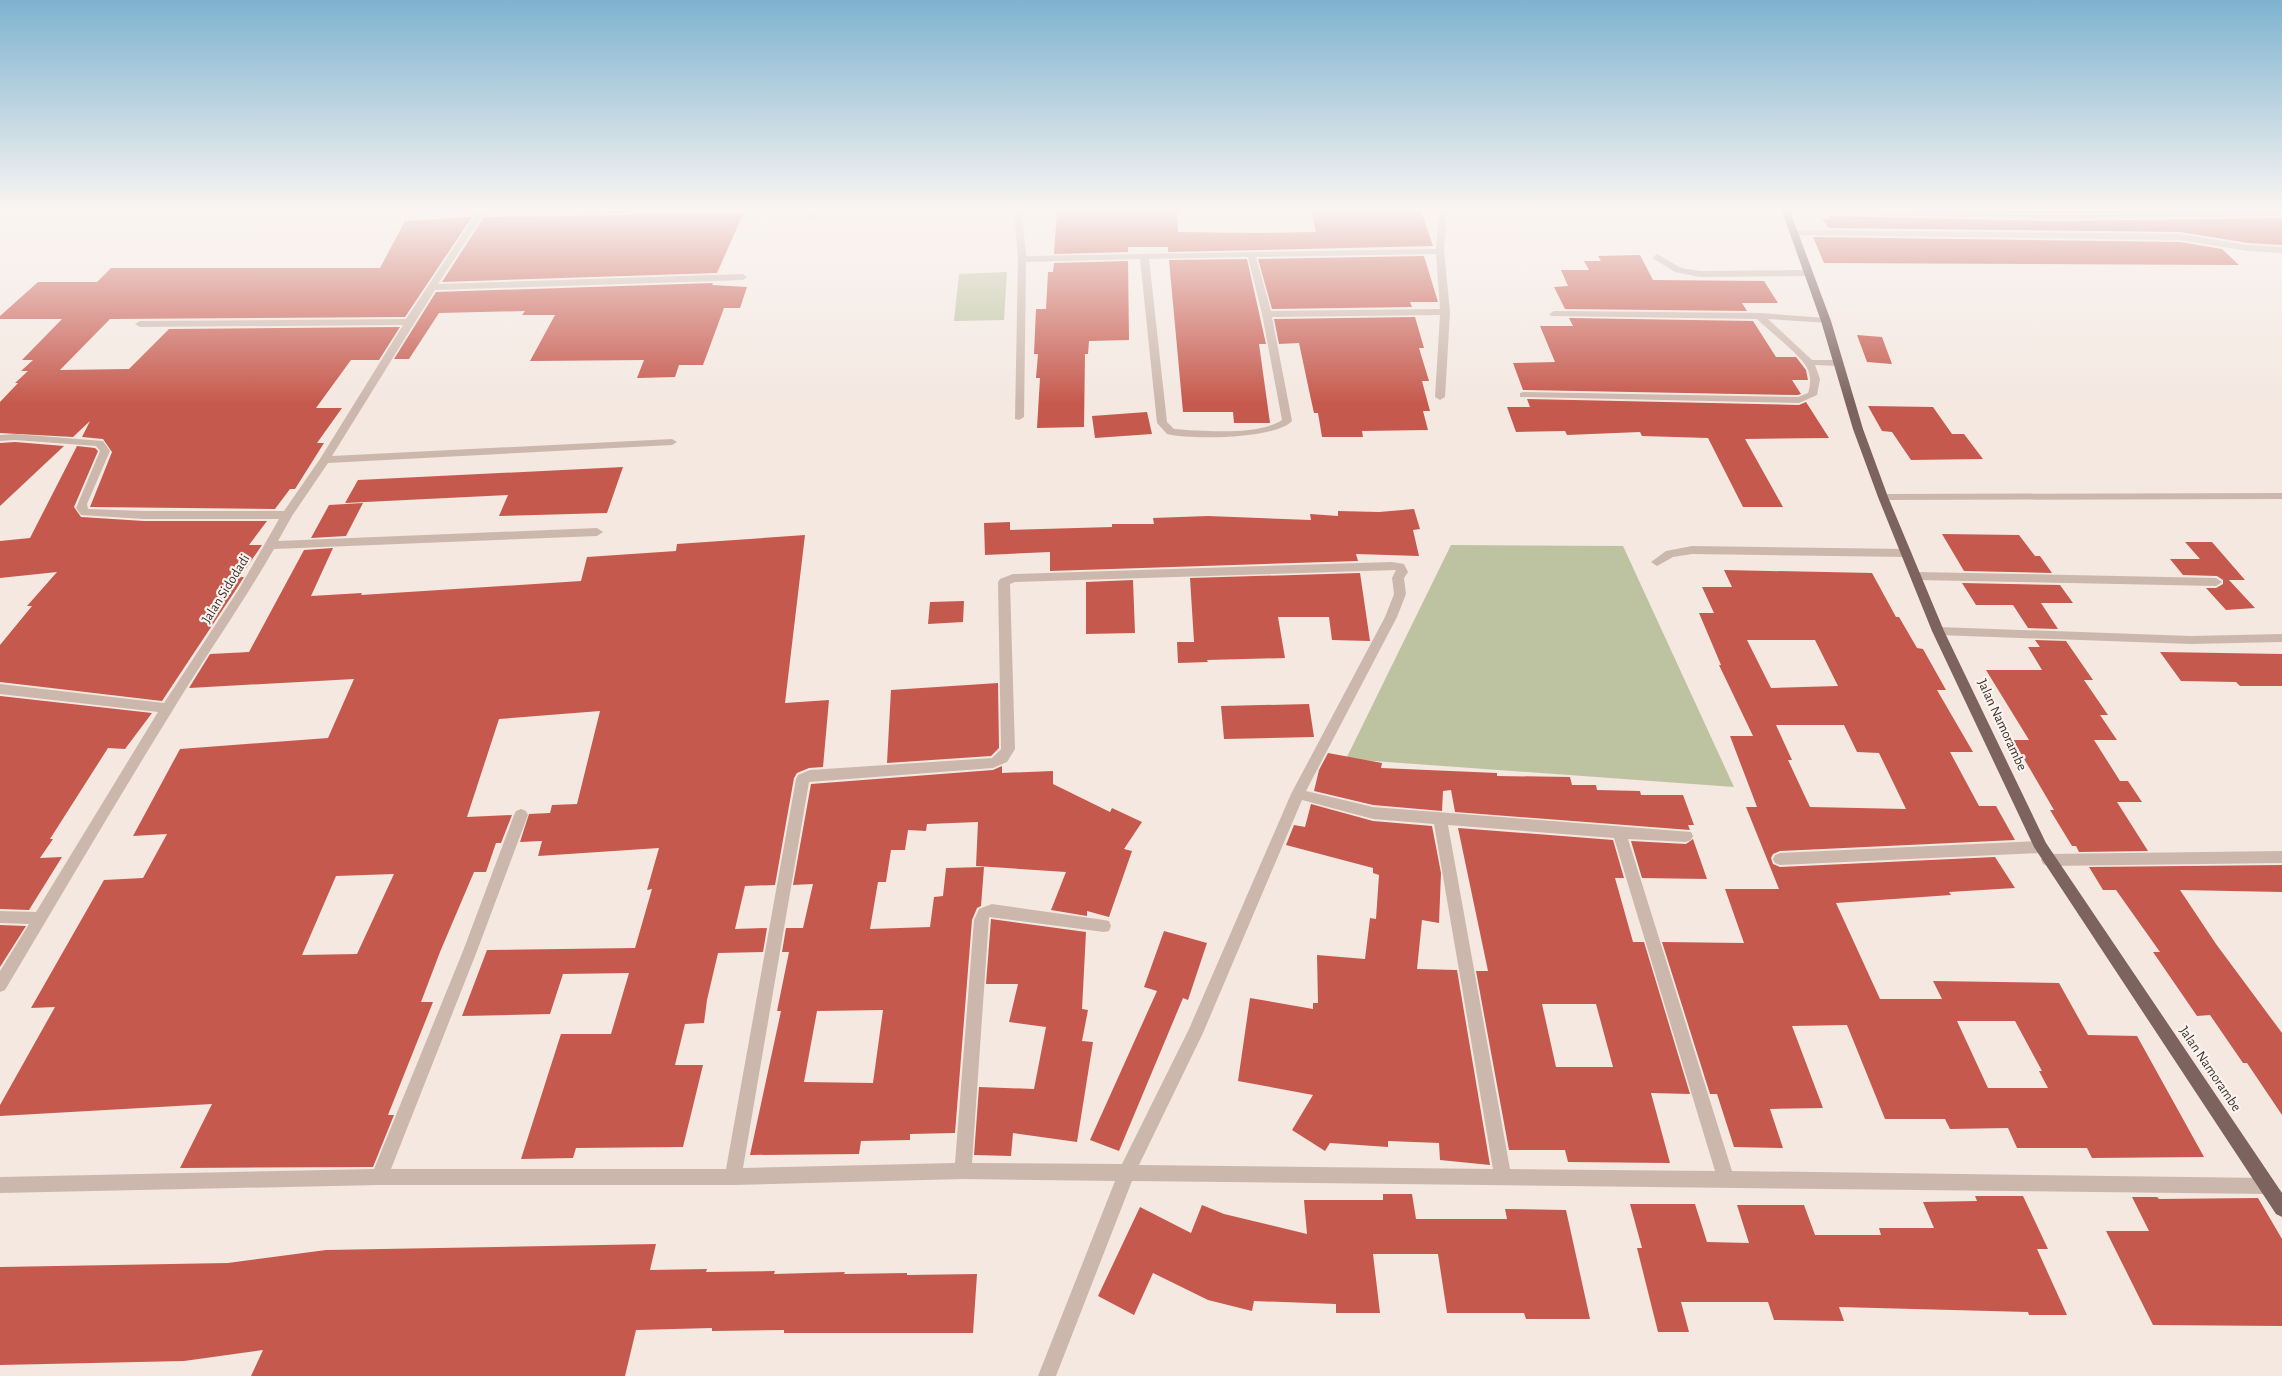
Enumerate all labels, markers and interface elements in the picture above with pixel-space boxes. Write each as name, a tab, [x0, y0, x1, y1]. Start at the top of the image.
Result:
street label: Jalan Sidodadi	[199, 552, 253, 626]
street label: Jalan Namorambe	[1975, 677, 2029, 773]
street label: Jalan Namorambe	[2177, 1024, 2243, 1114]

